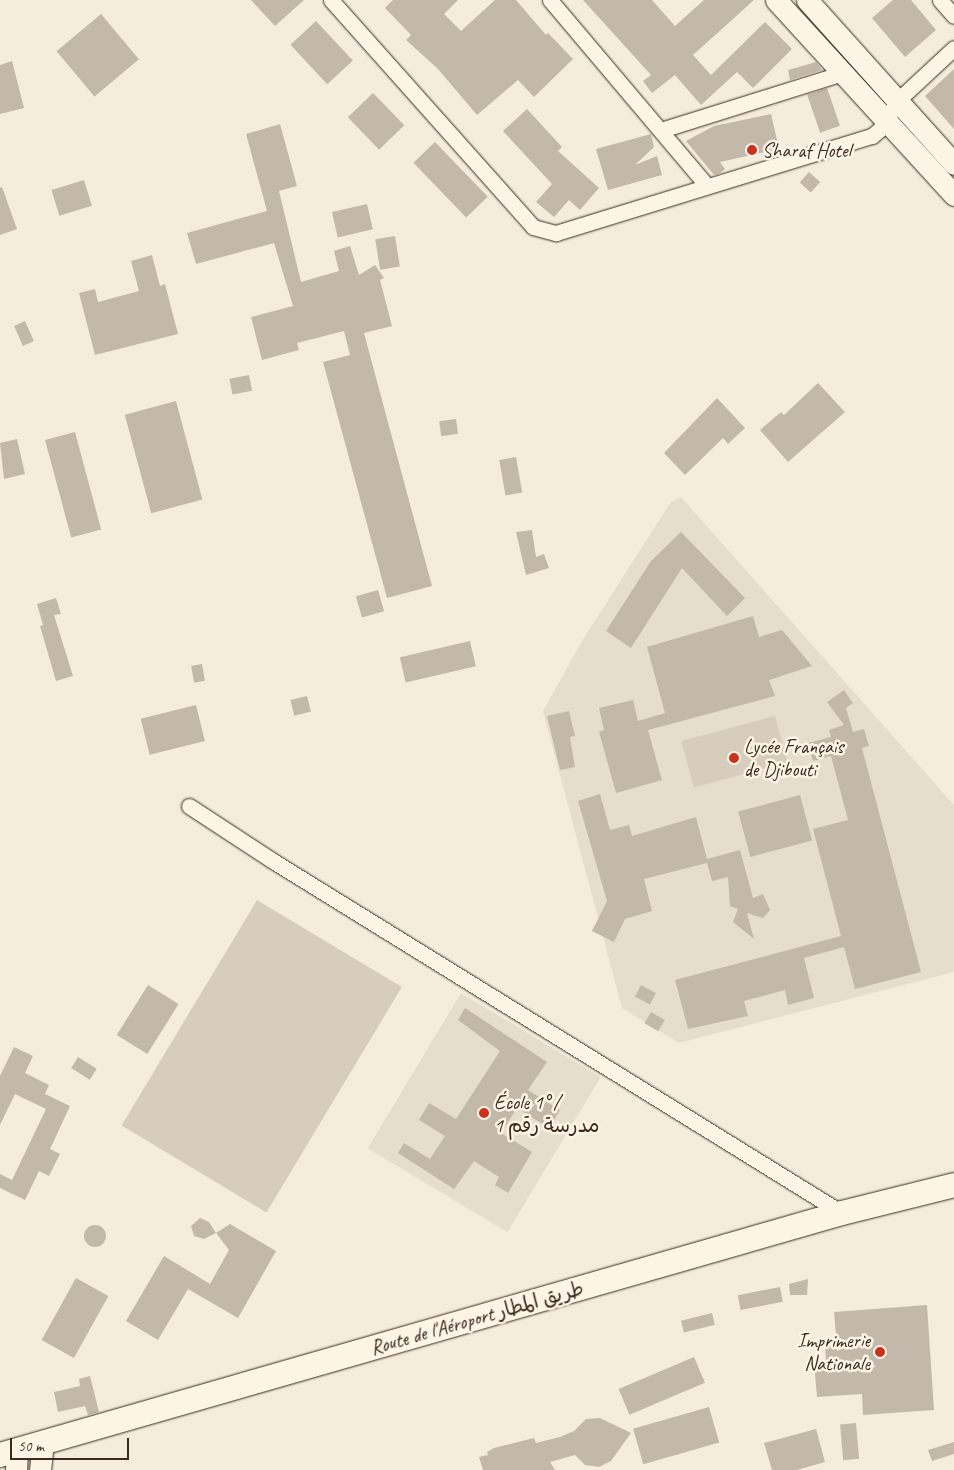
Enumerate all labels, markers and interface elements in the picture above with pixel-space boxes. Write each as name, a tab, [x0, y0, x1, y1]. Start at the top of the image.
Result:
place label: Sharaf Hotel	[762, 138, 851, 162]
marker: Sharaf Hotel	[746, 144, 758, 156]
place label: Lycée Français de Djibouti	[744, 734, 844, 781]
marker: Lycée Français de Djibouti	[728, 752, 740, 764]
place label: École 1° / مدرسة رقم 1	[494, 1090, 600, 1137]
marker: École 1° / مدرسة رقم 1	[478, 1107, 490, 1119]
street label: Route de l'Aéroport طريق المطار	[368, 1276, 586, 1360]
place label: Imprimerie Nationale	[797, 1328, 870, 1375]
marker: Imprimerie Nationale	[874, 1346, 886, 1358]
scale bar	[12, 1428, 131, 1460]
text: 50 m	[18, 1437, 44, 1456]

